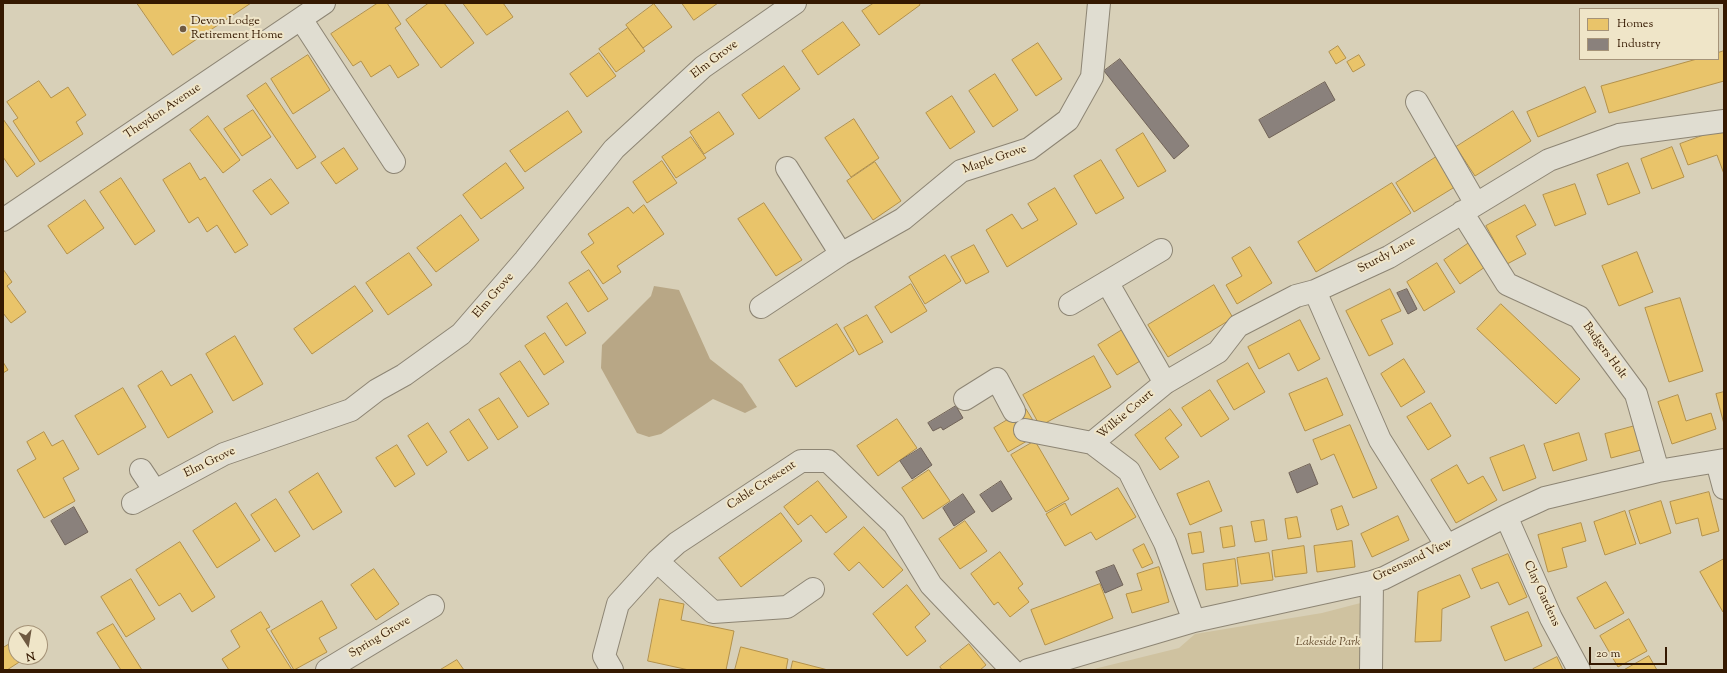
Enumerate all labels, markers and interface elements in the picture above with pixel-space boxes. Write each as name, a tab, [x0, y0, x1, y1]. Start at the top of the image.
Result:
legend	[1579, 8, 1719, 60]
place label: Devon Lodge Retirement Home	[191, 15, 283, 43]
text: Homes	[1617, 15, 1653, 33]
marker: Devon Lodge Retirement Home	[178, 24, 188, 34]
text: Industry	[1617, 35, 1661, 53]
street label: Elm Grove	[689, 38, 741, 82]
street label: Theydon Avenue	[122, 81, 204, 143]
street label: Maple Grove	[961, 142, 1029, 178]
street label: Sturdy Lane	[1356, 235, 1418, 277]
street label: Elm Grove	[470, 270, 518, 322]
street label: Badgers Holt	[1579, 320, 1629, 382]
street label: Wilkie Court	[1095, 387, 1157, 443]
street label: Elm Grove	[182, 444, 238, 482]
street label: Cable Crescent	[725, 458, 799, 514]
street label: Greensand View	[1371, 536, 1455, 586]
street label: Clay Gardens	[1520, 559, 1562, 629]
street label: Spring Grove	[347, 614, 413, 662]
north arrow	[8, 625, 48, 665]
park label: Lakeside Park	[1296, 636, 1360, 650]
scale bar	[1591, 639, 1669, 665]
text: 20 m	[1596, 645, 1620, 663]
text: N	[24, 647, 36, 664]

